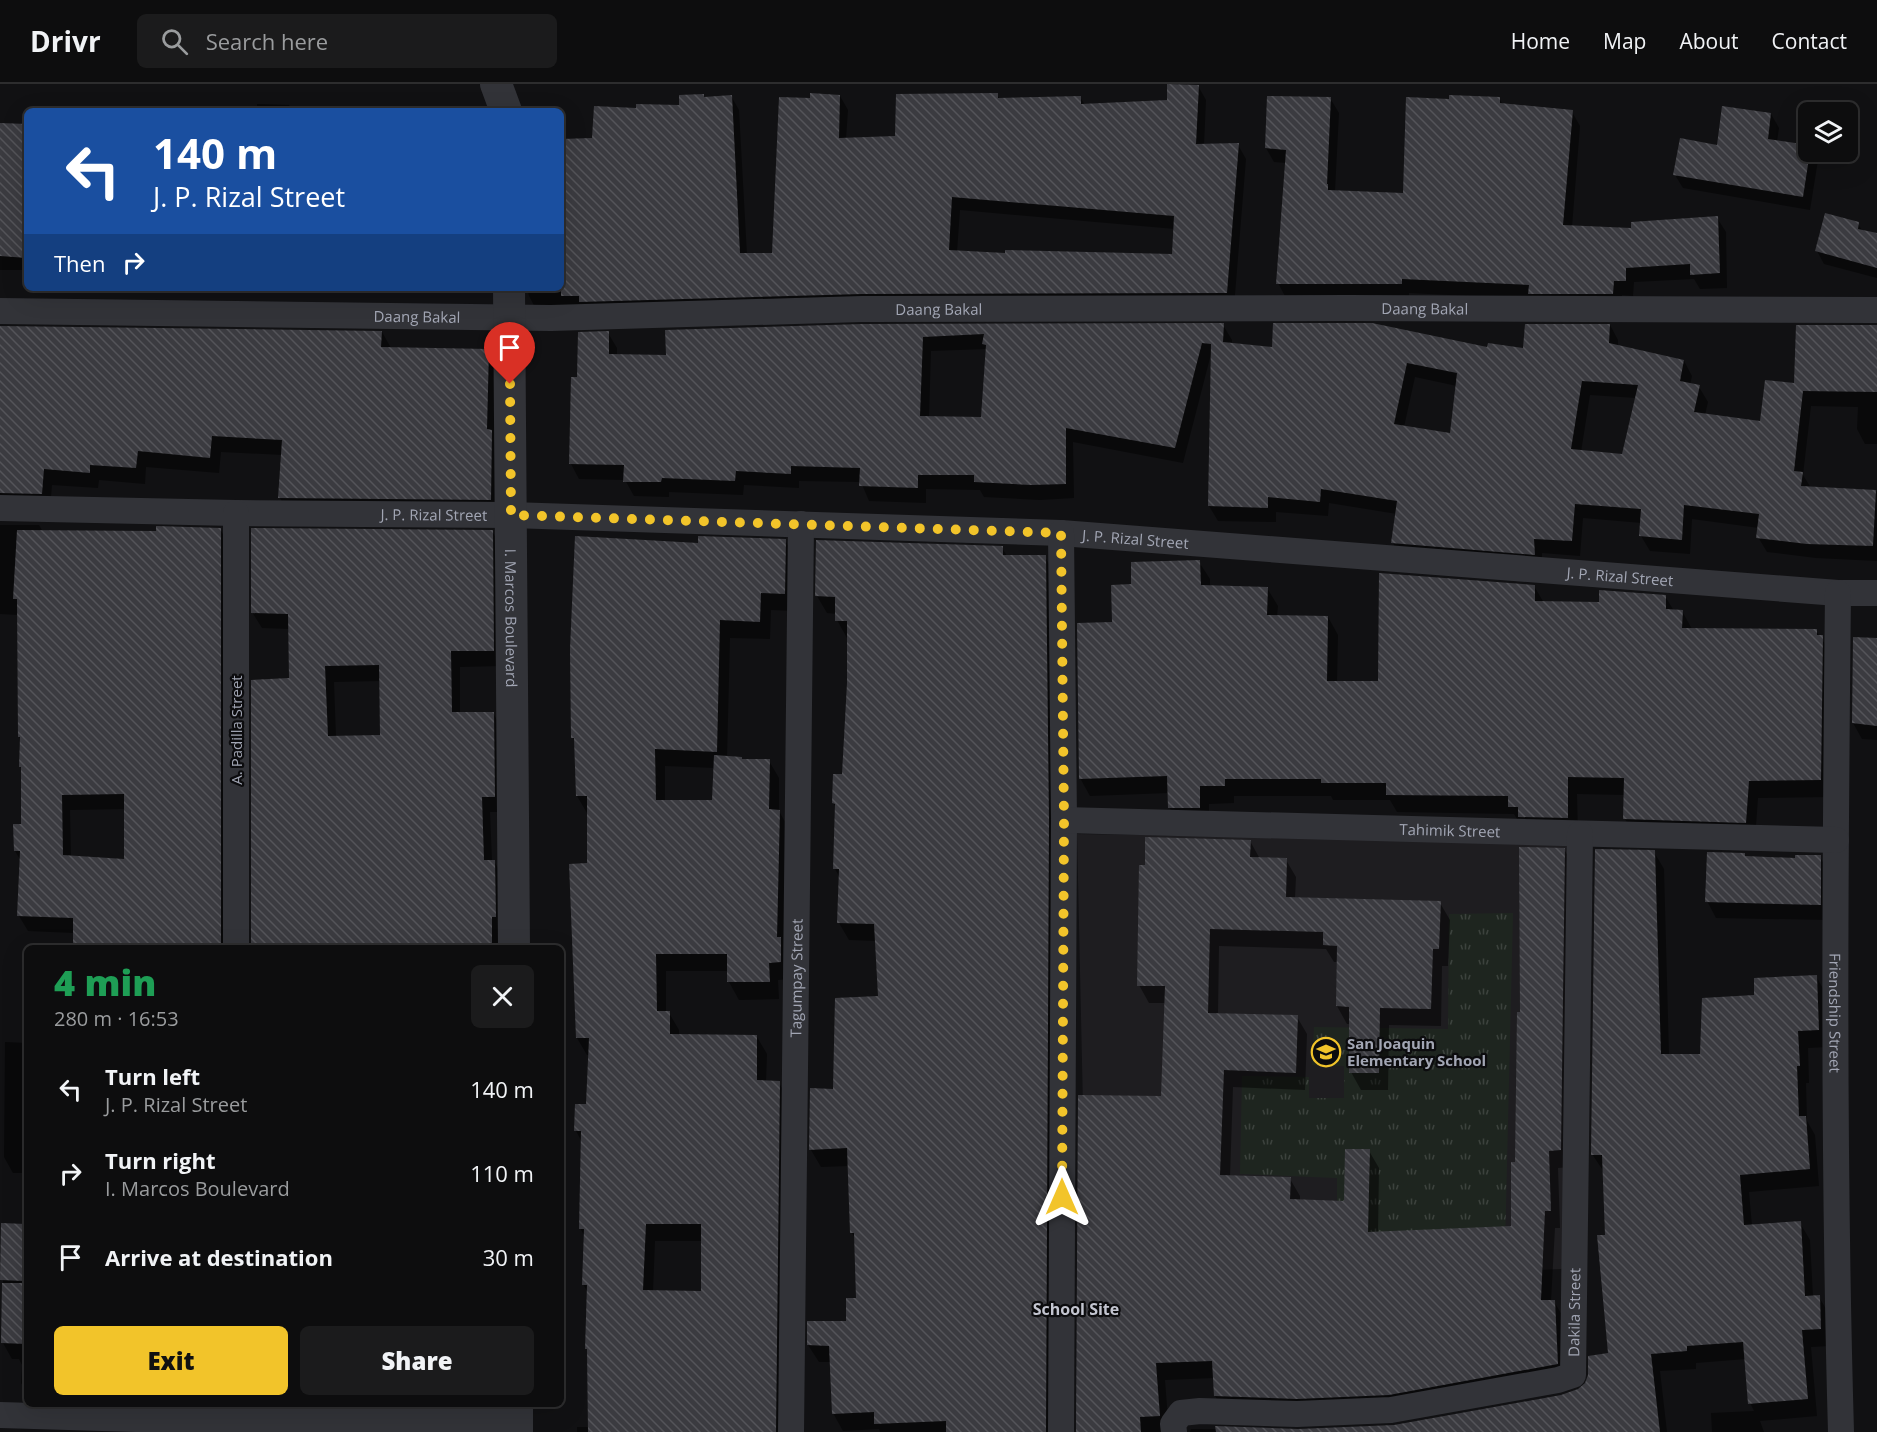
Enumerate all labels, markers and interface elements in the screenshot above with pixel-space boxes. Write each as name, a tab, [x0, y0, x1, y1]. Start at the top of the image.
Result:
search box	[137, 14, 557, 68]
text: Drivr	[30, 22, 101, 60]
icon: search	[158, 25, 191, 58]
text: Search here	[206, 26, 328, 56]
text: Home	[1511, 27, 1570, 55]
text: Map	[1603, 27, 1646, 55]
text: About	[1679, 27, 1739, 55]
text: Contact	[1772, 27, 1847, 55]
map controls	[1798, 102, 1858, 162]
button: layers	[1798, 102, 1858, 162]
text: 140 m	[153, 124, 277, 181]
icon: left	[54, 132, 132, 210]
text: J. P. Rizal Street	[153, 178, 345, 215]
icon: right	[117, 246, 150, 279]
text: Then	[54, 248, 105, 278]
street label: Daang Bakal	[1381, 298, 1468, 318]
street label: Daang Bakal	[895, 299, 982, 319]
street label: Daang Bakal	[373, 306, 461, 327]
pin	[484, 322, 535, 384]
icon: arrive	[493, 331, 526, 364]
street label: J. P. Rizal Street	[378, 504, 487, 525]
street label: J. P. Rizal Street	[1079, 525, 1189, 553]
street label: I. Marcos Boulevard	[501, 549, 522, 687]
street label: J. P. Rizal Street	[1564, 562, 1674, 590]
street label: A. Padilla Street	[226, 675, 246, 785]
street label: Tahimik Street	[1399, 819, 1501, 841]
street label: Tagumpay Street	[785, 919, 807, 1038]
street label: Friendship Street	[1825, 953, 1846, 1073]
text: 4 min	[54, 958, 156, 1007]
button: close	[471, 965, 534, 1028]
text: 280 m · 16:53	[54, 1005, 179, 1032]
place label: San Joaquin Elementary School	[1347, 1033, 1486, 1070]
school or university icon: San Joaquin Elementary School	[1310, 1036, 1342, 1068]
text: Turn left	[105, 1061, 200, 1091]
icon: left	[54, 1073, 87, 1106]
text: 140 m	[470, 1074, 534, 1104]
text: J. P. Rizal Street	[105, 1091, 247, 1118]
text: Turn right	[105, 1145, 216, 1175]
icon: right	[54, 1157, 87, 1190]
text: 110 m	[470, 1158, 534, 1188]
position arrow	[1030, 1165, 1094, 1229]
text: I. Marcos Boulevard	[105, 1175, 290, 1202]
icon: arrive	[54, 1241, 87, 1274]
text: Arrive at destination	[105, 1242, 333, 1272]
text: 30 m	[483, 1242, 534, 1272]
street label: Dakila Street	[1563, 1268, 1584, 1357]
district label: School Site	[1033, 1298, 1119, 1320]
button: Exit	[54, 1326, 288, 1395]
button: Share	[300, 1326, 534, 1395]

